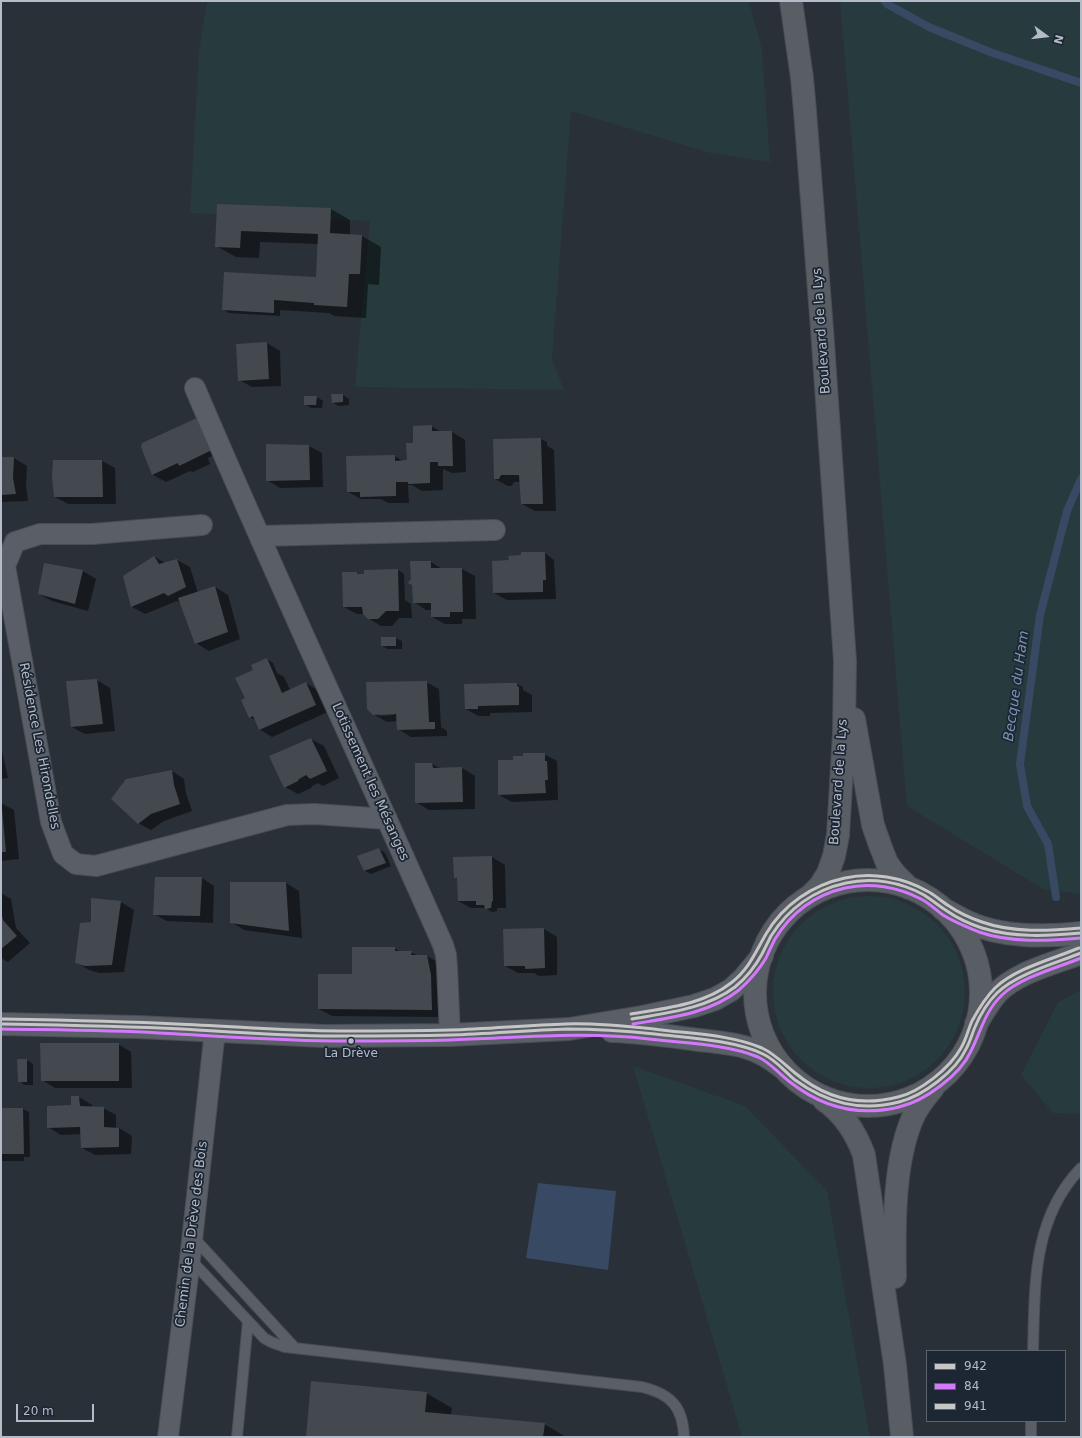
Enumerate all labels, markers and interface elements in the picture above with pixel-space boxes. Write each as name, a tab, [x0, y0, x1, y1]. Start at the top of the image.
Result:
north arrow	[1026, 16, 1066, 56]
text: N	[1051, 33, 1066, 45]
street label: Boulevard de la Lys	[810, 267, 834, 395]
water label: Becque du Ham	[1001, 630, 1033, 742]
street label: Résidence Les Hirondelles	[15, 661, 63, 831]
street label: Lotissement les Mésanges	[328, 701, 412, 863]
street label: Boulevard de la Lys	[827, 718, 851, 846]
marker: La Drève	[346, 1036, 356, 1046]
place label: La Drève	[324, 1047, 378, 1061]
street label: Chemin de la Drève des Bois	[173, 1140, 211, 1328]
legend	[926, 1350, 1066, 1422]
text: 942	[964, 1359, 987, 1373]
text: 84	[964, 1379, 979, 1393]
scale bar	[18, 1396, 96, 1422]
text: 941	[964, 1399, 987, 1413]
text: 20 m	[23, 1404, 54, 1418]

